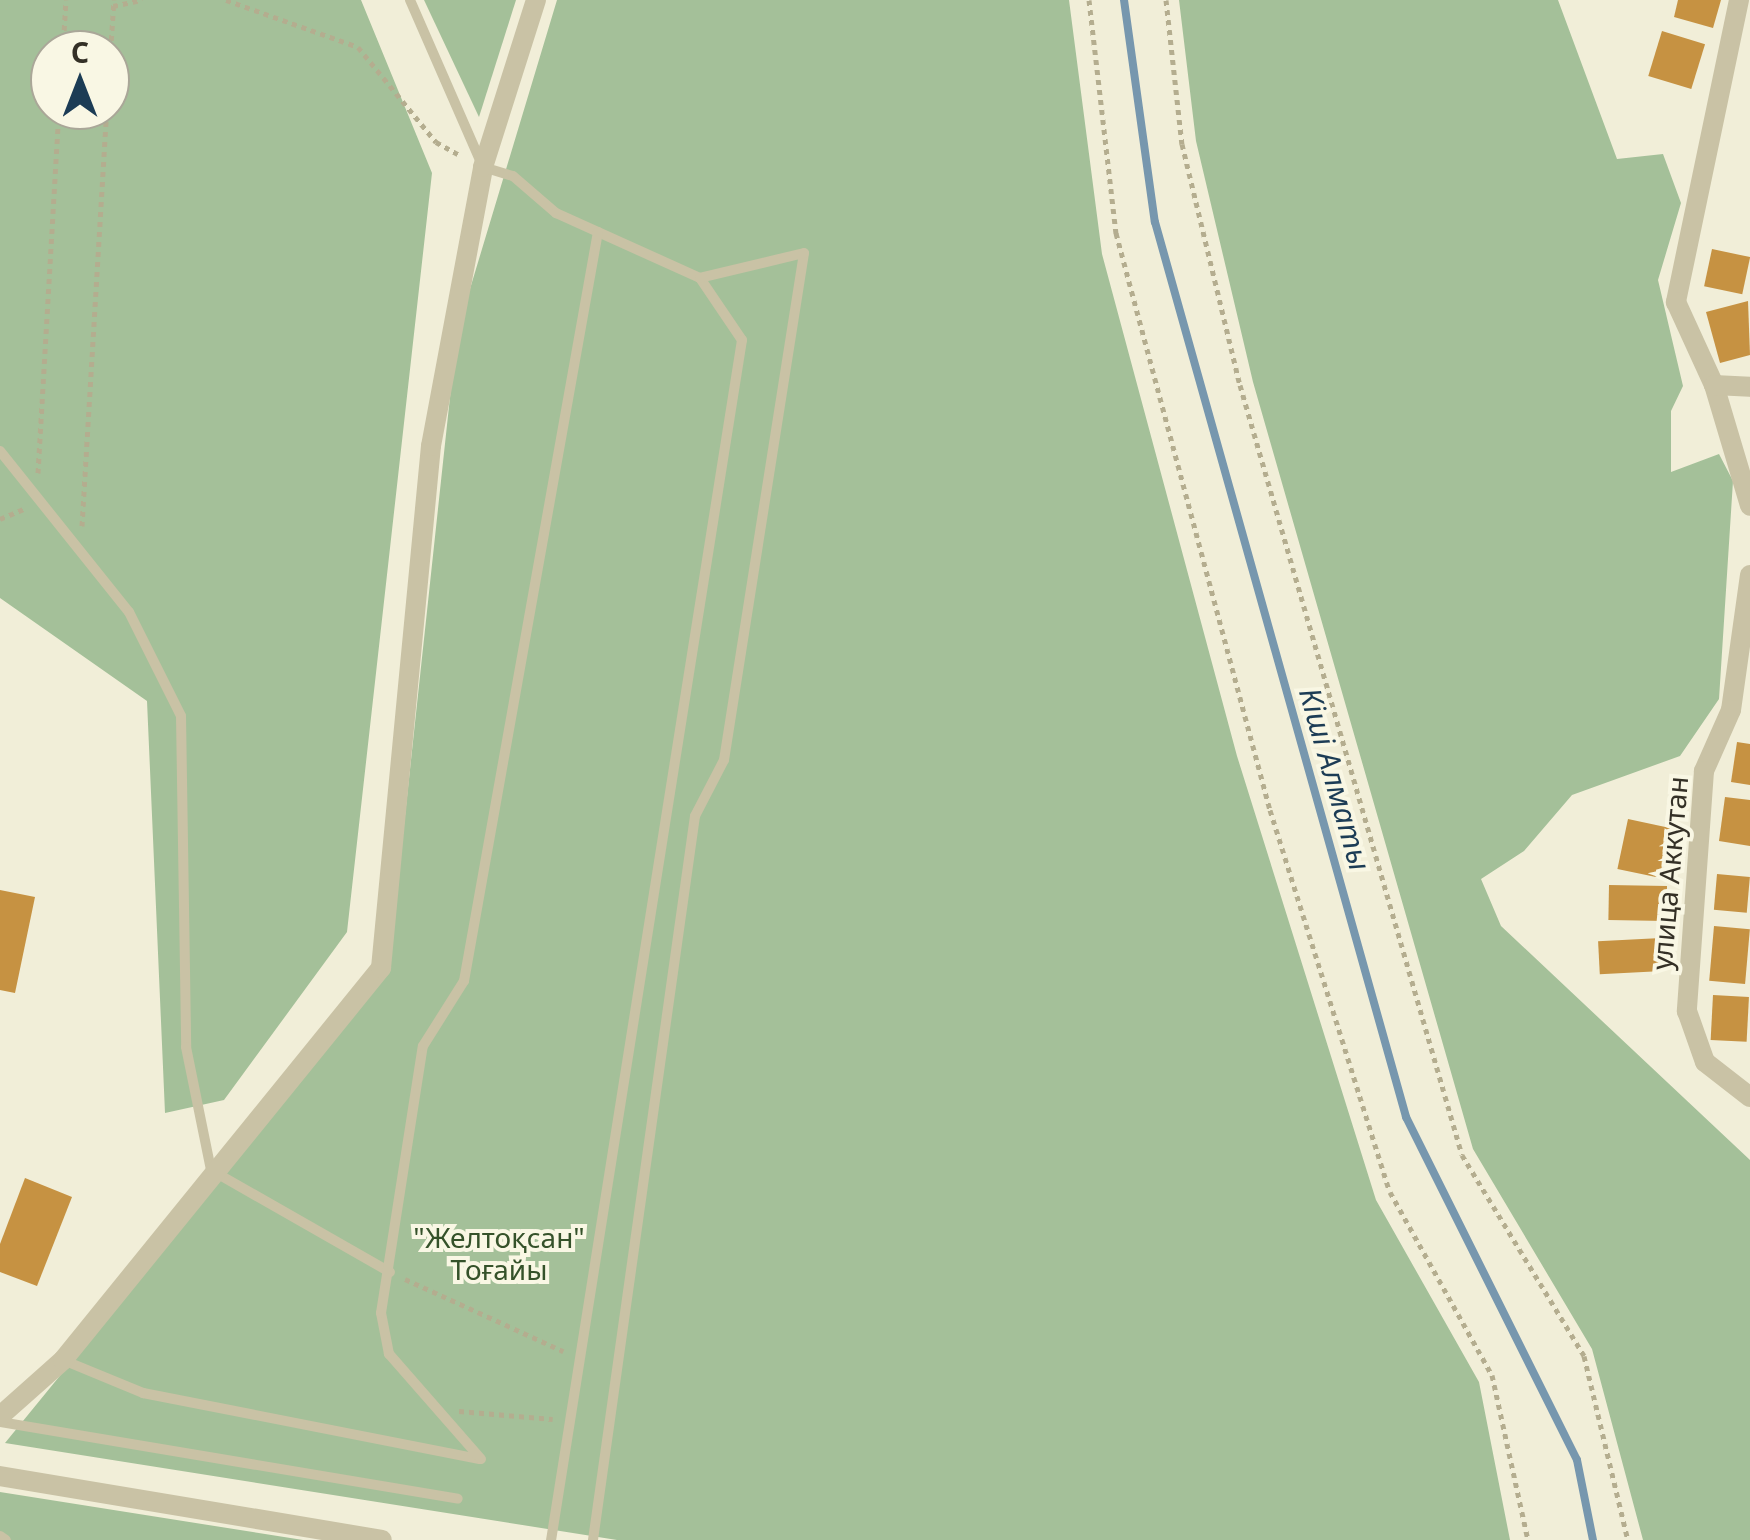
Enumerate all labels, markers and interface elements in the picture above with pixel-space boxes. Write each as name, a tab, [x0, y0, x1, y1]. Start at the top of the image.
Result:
north arrow	[30, 30, 130, 130]
text: С	[71, 33, 89, 71]
water label: Кіші Алматы	[1292, 684, 1378, 874]
street label: улица Аккутан	[1644, 775, 1694, 971]
park label: "Желтоқсан" Тоғайы	[413, 1220, 585, 1286]

